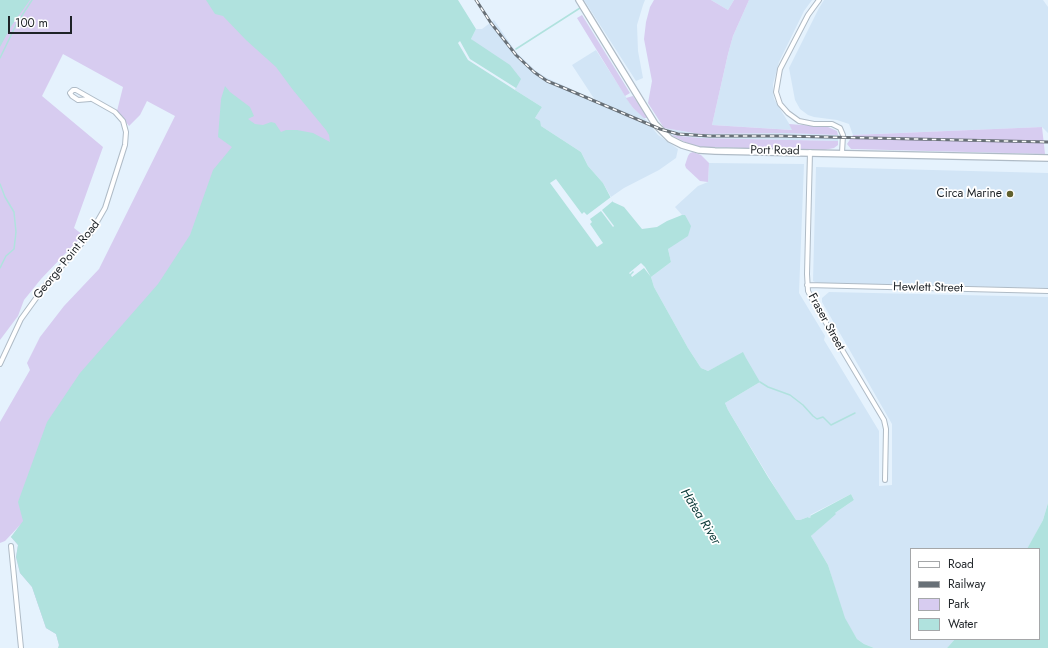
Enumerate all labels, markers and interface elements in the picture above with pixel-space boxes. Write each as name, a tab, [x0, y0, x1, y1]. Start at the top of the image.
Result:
scale bar	[10, 8, 74, 34]
text: 100 m	[15, 14, 48, 32]
street label: Port Road	[750, 143, 800, 159]
place label: Circa Marine	[936, 187, 1002, 201]
marker: Circa Marine	[1005, 189, 1015, 199]
street label: George Point Road	[31, 218, 103, 302]
street label: Hewlett Street	[893, 280, 963, 296]
street label: Fraser Street	[804, 291, 848, 353]
water label: Hātea River	[677, 486, 723, 548]
legend	[910, 548, 1040, 640]
text: Road	[948, 555, 974, 573]
text: Railway	[948, 575, 986, 593]
text: Park	[948, 595, 969, 613]
text: Water	[948, 615, 978, 633]

